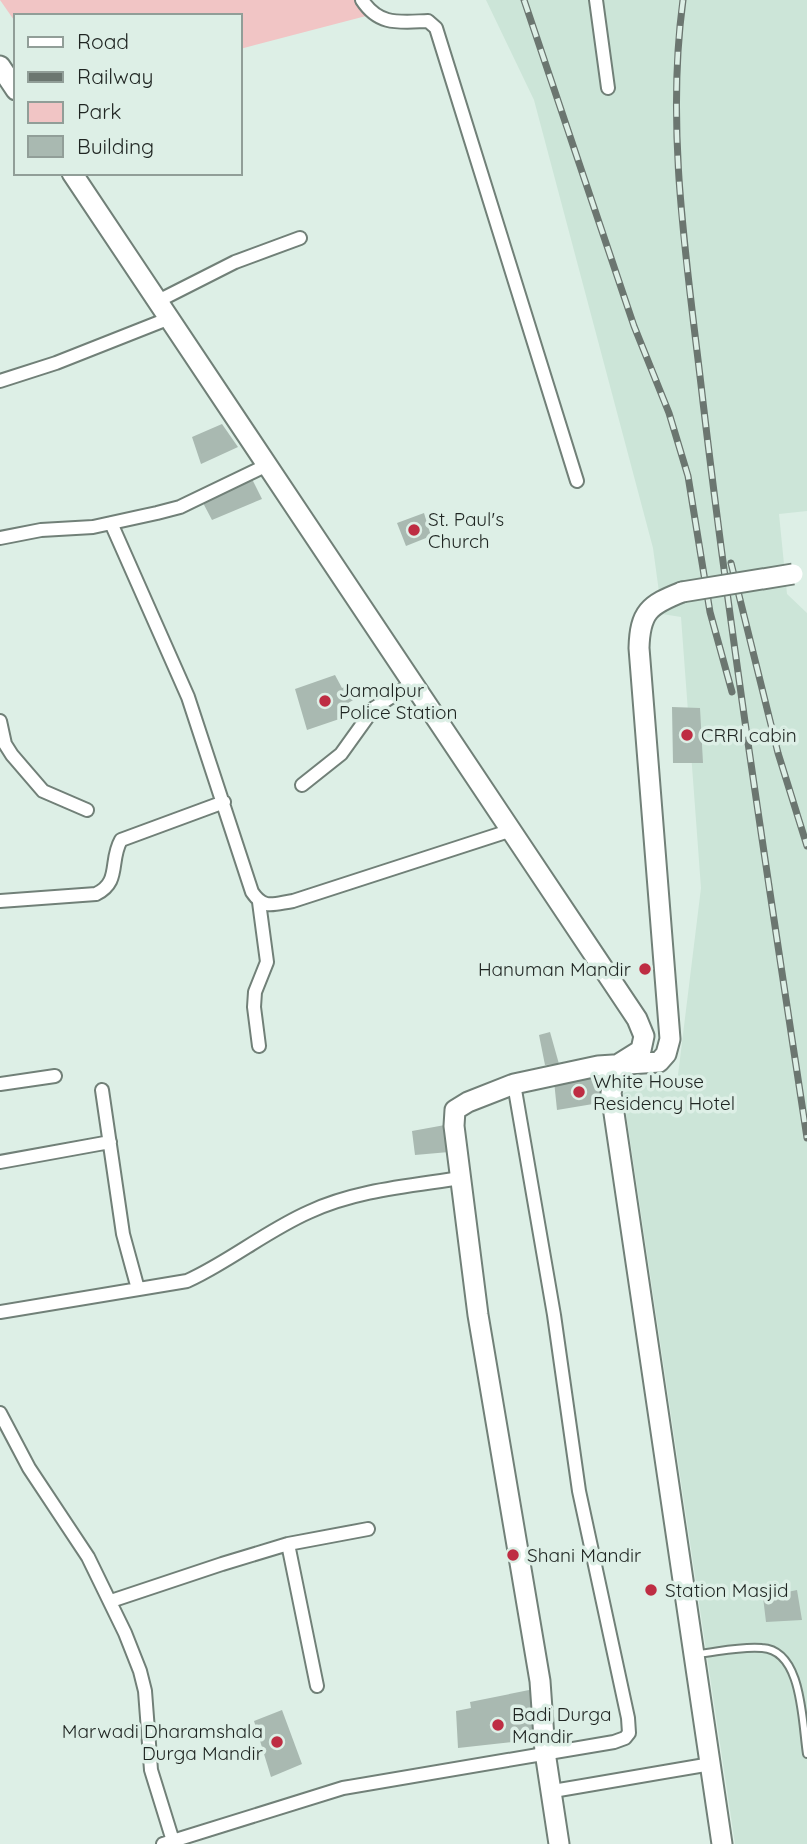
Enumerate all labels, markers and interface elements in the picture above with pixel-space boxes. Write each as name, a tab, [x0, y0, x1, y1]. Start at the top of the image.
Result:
legend	[14, 14, 242, 175]
text: Road	[77, 28, 129, 54]
text: Railway	[77, 63, 153, 89]
text: Park	[77, 98, 121, 124]
text: Building	[77, 133, 154, 159]
place label: St. Paul's Church	[428, 507, 504, 553]
marker: St. Paul's Church	[406, 522, 422, 538]
place label: Jamalpur Police Station	[339, 678, 457, 724]
marker: Jamalpur Police Station	[317, 693, 333, 709]
place label: CRRI cabin	[701, 723, 797, 747]
marker: CRRI cabin	[679, 727, 695, 743]
place label: Hanuman Mandir	[478, 957, 632, 981]
marker: Hanuman Mandir	[637, 961, 653, 977]
place label: White House Residency Hotel	[593, 1069, 735, 1115]
marker: White House Residency Hotel	[571, 1084, 587, 1100]
place label: Shani Mandir	[527, 1543, 642, 1567]
marker: Shani Mandir	[505, 1547, 521, 1563]
place label: Station Masjid	[665, 1578, 789, 1602]
marker: Station Masjid	[643, 1582, 659, 1598]
place label: Badi Durga Mandir	[512, 1702, 611, 1748]
marker: Badi Durga Mandir	[490, 1717, 506, 1733]
place label: Marwadi Dharamshala Durga Mandir	[62, 1719, 264, 1765]
marker: Marwadi Dharamshala Durga Mandir	[269, 1734, 285, 1750]

